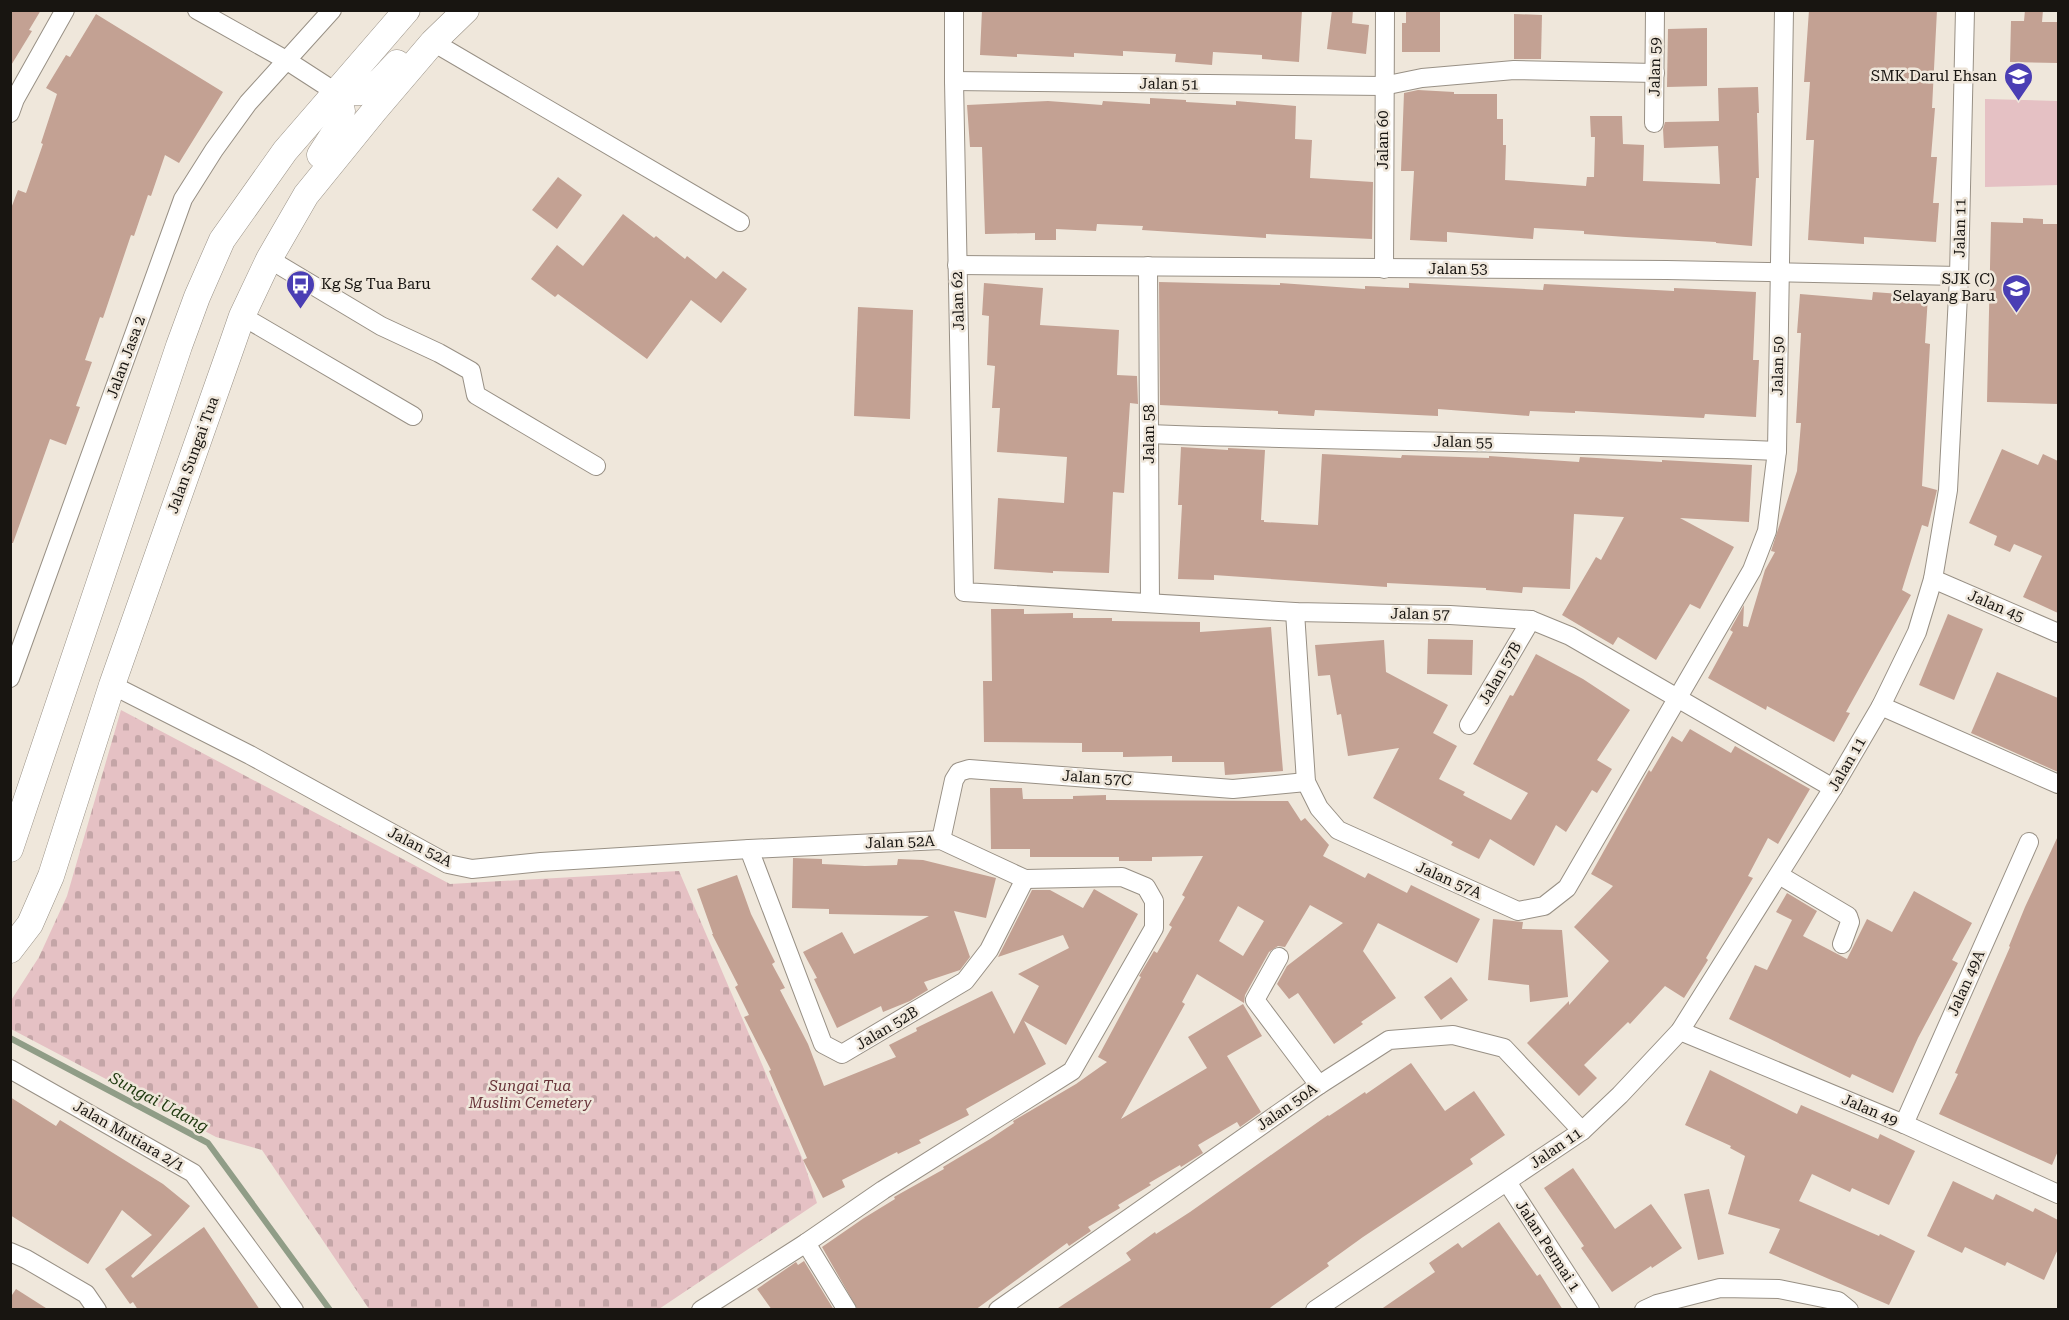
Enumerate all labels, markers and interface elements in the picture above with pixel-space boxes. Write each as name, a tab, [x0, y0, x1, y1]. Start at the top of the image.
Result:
street label: Jalan 59	[1645, 37, 1665, 97]
school or university icon: SMK Darul Ehsan	[2002, 60, 2034, 102]
place label: SMK Darul Ehsan	[1871, 67, 1997, 85]
street label: Jalan 51	[1139, 74, 1199, 94]
street label: Jalan 60	[1374, 110, 1392, 170]
street label: Jalan 11	[1950, 198, 1970, 258]
street label: Jalan 53	[1428, 260, 1488, 278]
bus stop icon: Kg Sg Tua Baru	[284, 268, 316, 310]
place label: SJK (C) Selayang Baru	[1893, 270, 1996, 305]
street label: Jalan 62	[948, 271, 968, 331]
school or university icon: SJK (C) Selayang Baru	[2000, 272, 2032, 314]
place label: Kg Sg Tua Baru	[321, 275, 431, 293]
street label: Jalan Jasa 2	[103, 313, 149, 401]
street label: Jalan 50	[1768, 336, 1788, 396]
street label: Jalan Sungai Tua	[163, 394, 223, 516]
street label: Jalan 58	[1140, 404, 1158, 464]
street label: Jalan 55	[1433, 432, 1493, 452]
street label: Jalan 45	[1965, 586, 2027, 626]
street label: Jalan 57	[1390, 604, 1450, 624]
street label: Jalan 57B	[1475, 638, 1525, 708]
street label: Jalan 11	[1824, 734, 1870, 794]
street label: Jalan 57C	[1061, 767, 1133, 789]
street label: Jalan 52A	[385, 823, 456, 871]
street label: Jalan 52A	[865, 832, 936, 852]
street label: Jalan 57A	[1413, 858, 1485, 903]
street label: Jalan 49A	[1944, 947, 1989, 1019]
street label: Jalan 52B	[853, 1002, 921, 1054]
water label: Sungai Udang	[106, 1068, 212, 1136]
park label: Sungai Tua Muslim Cemetery	[468, 1077, 592, 1112]
street label: Jalan 50A	[1253, 1079, 1321, 1134]
street label: Jalan 49	[1839, 1090, 1901, 1130]
street label: Jalan Mutiara 2/1	[70, 1097, 188, 1175]
street label: Jalan 11	[1527, 1124, 1585, 1172]
street label: Jalan Permai 1	[1512, 1197, 1584, 1295]

